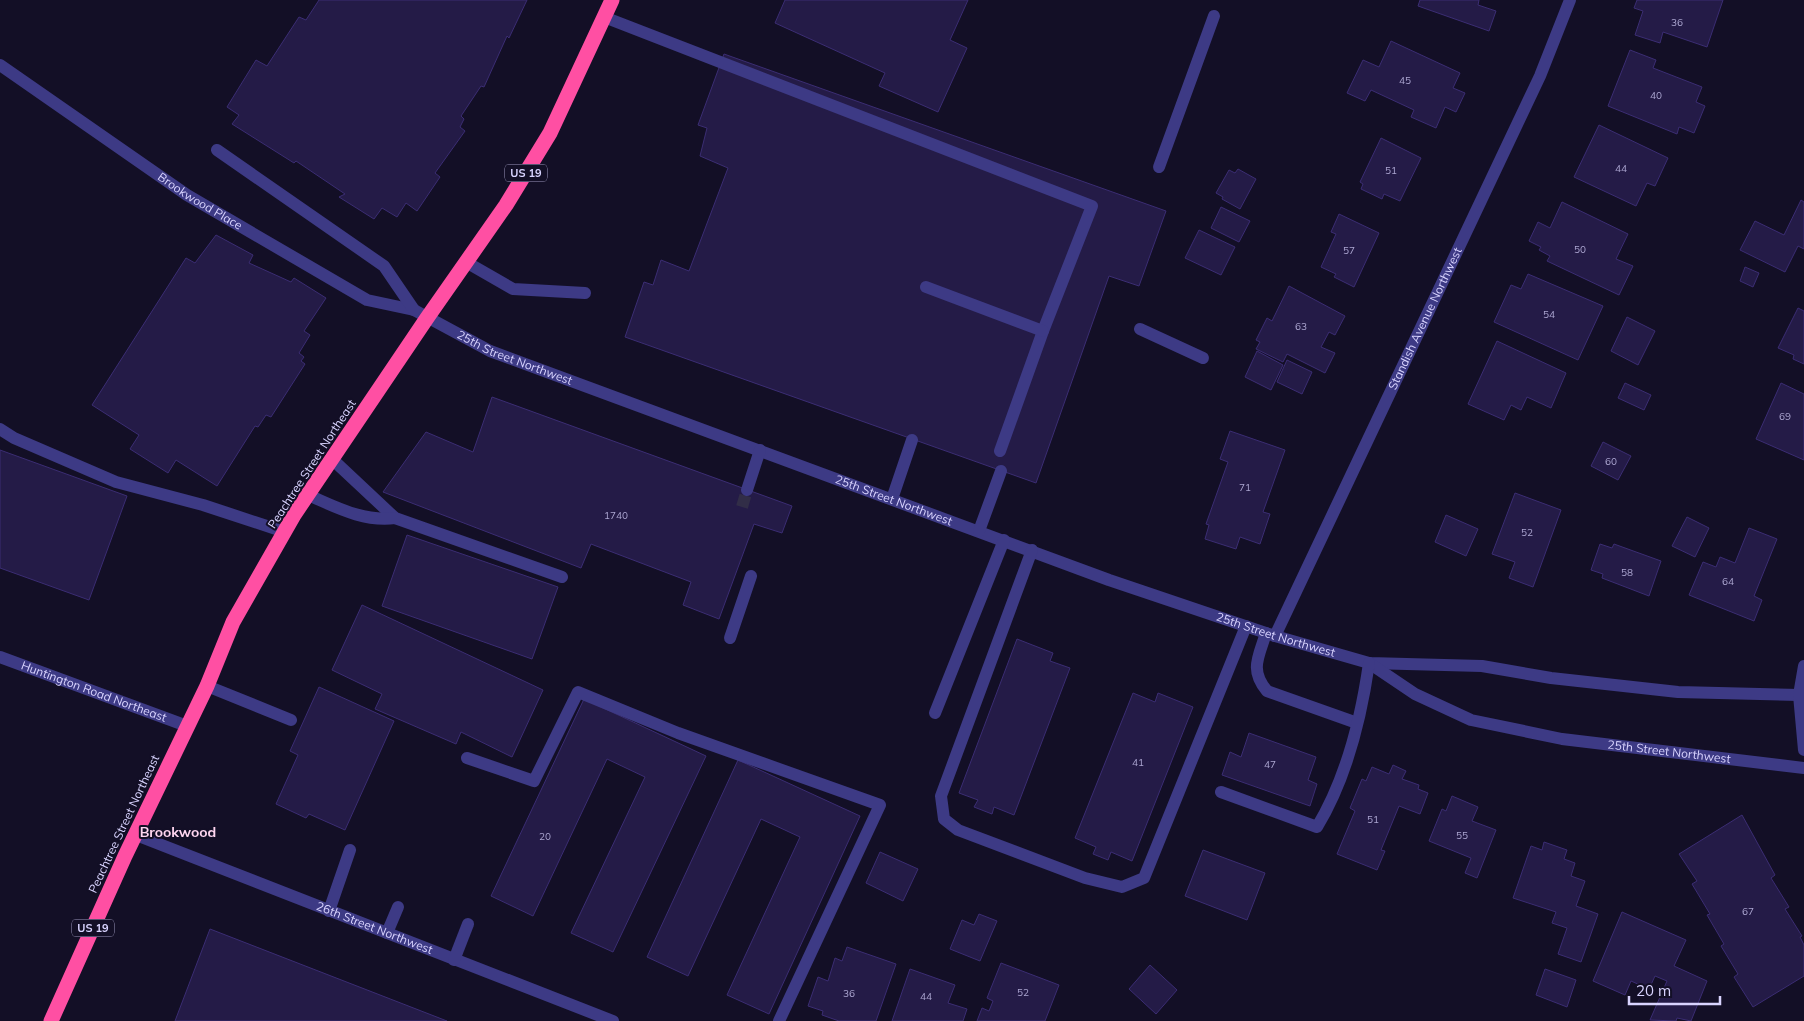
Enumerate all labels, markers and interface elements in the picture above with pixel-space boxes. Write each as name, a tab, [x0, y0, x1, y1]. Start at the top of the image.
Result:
house number: 36	[1671, 16, 1683, 29]
house number: 45	[1399, 74, 1411, 87]
house number: 40	[1650, 89, 1662, 102]
house number: 44	[1615, 162, 1627, 175]
road number: US 19	[505, 164, 547, 182]
house number: 51	[1385, 164, 1397, 177]
street label: Brookwood Place	[155, 169, 245, 233]
house number: 50	[1574, 243, 1586, 256]
house number: 57	[1343, 244, 1355, 257]
street label: Standish Avenue Northwest	[1385, 245, 1465, 392]
house number: 54	[1543, 308, 1555, 321]
house number: 63	[1295, 320, 1307, 333]
street label: 25th Street Northwest	[455, 327, 575, 388]
street label: Peachtree Street Northeast	[264, 396, 359, 531]
house number: 69	[1779, 410, 1791, 423]
house number: 60	[1605, 455, 1617, 468]
street label: 25th Street Northwest	[833, 471, 955, 528]
house number: 71	[1239, 481, 1251, 494]
house number: 1740	[604, 509, 628, 522]
house number: 52	[1521, 526, 1533, 539]
house number: 58	[1621, 566, 1633, 579]
house number: 64	[1722, 575, 1734, 588]
street label: 25th Street Northwest	[1214, 609, 1337, 660]
street label: Huntington Road Northeast	[19, 657, 169, 725]
street label: 25th Street Northwest	[1607, 737, 1731, 766]
street label: Peachtree Street Northeast	[85, 752, 162, 895]
house number: 41	[1132, 756, 1144, 769]
house number: 47	[1264, 758, 1276, 771]
house number: 51	[1367, 813, 1379, 826]
district label: Brookwood	[140, 823, 216, 841]
house number: 55	[1456, 829, 1468, 842]
house number: 20	[539, 830, 551, 843]
street label: 26th Street Northwest	[314, 898, 435, 957]
house number: 67	[1742, 905, 1754, 918]
road number: US 19	[72, 920, 114, 936]
scale bar	[1629, 974, 1720, 1006]
text: 20 m	[1636, 981, 1671, 1000]
house number: 52	[1017, 986, 1029, 999]
house number: 36	[843, 987, 855, 1000]
house number: 44	[920, 990, 932, 1003]

